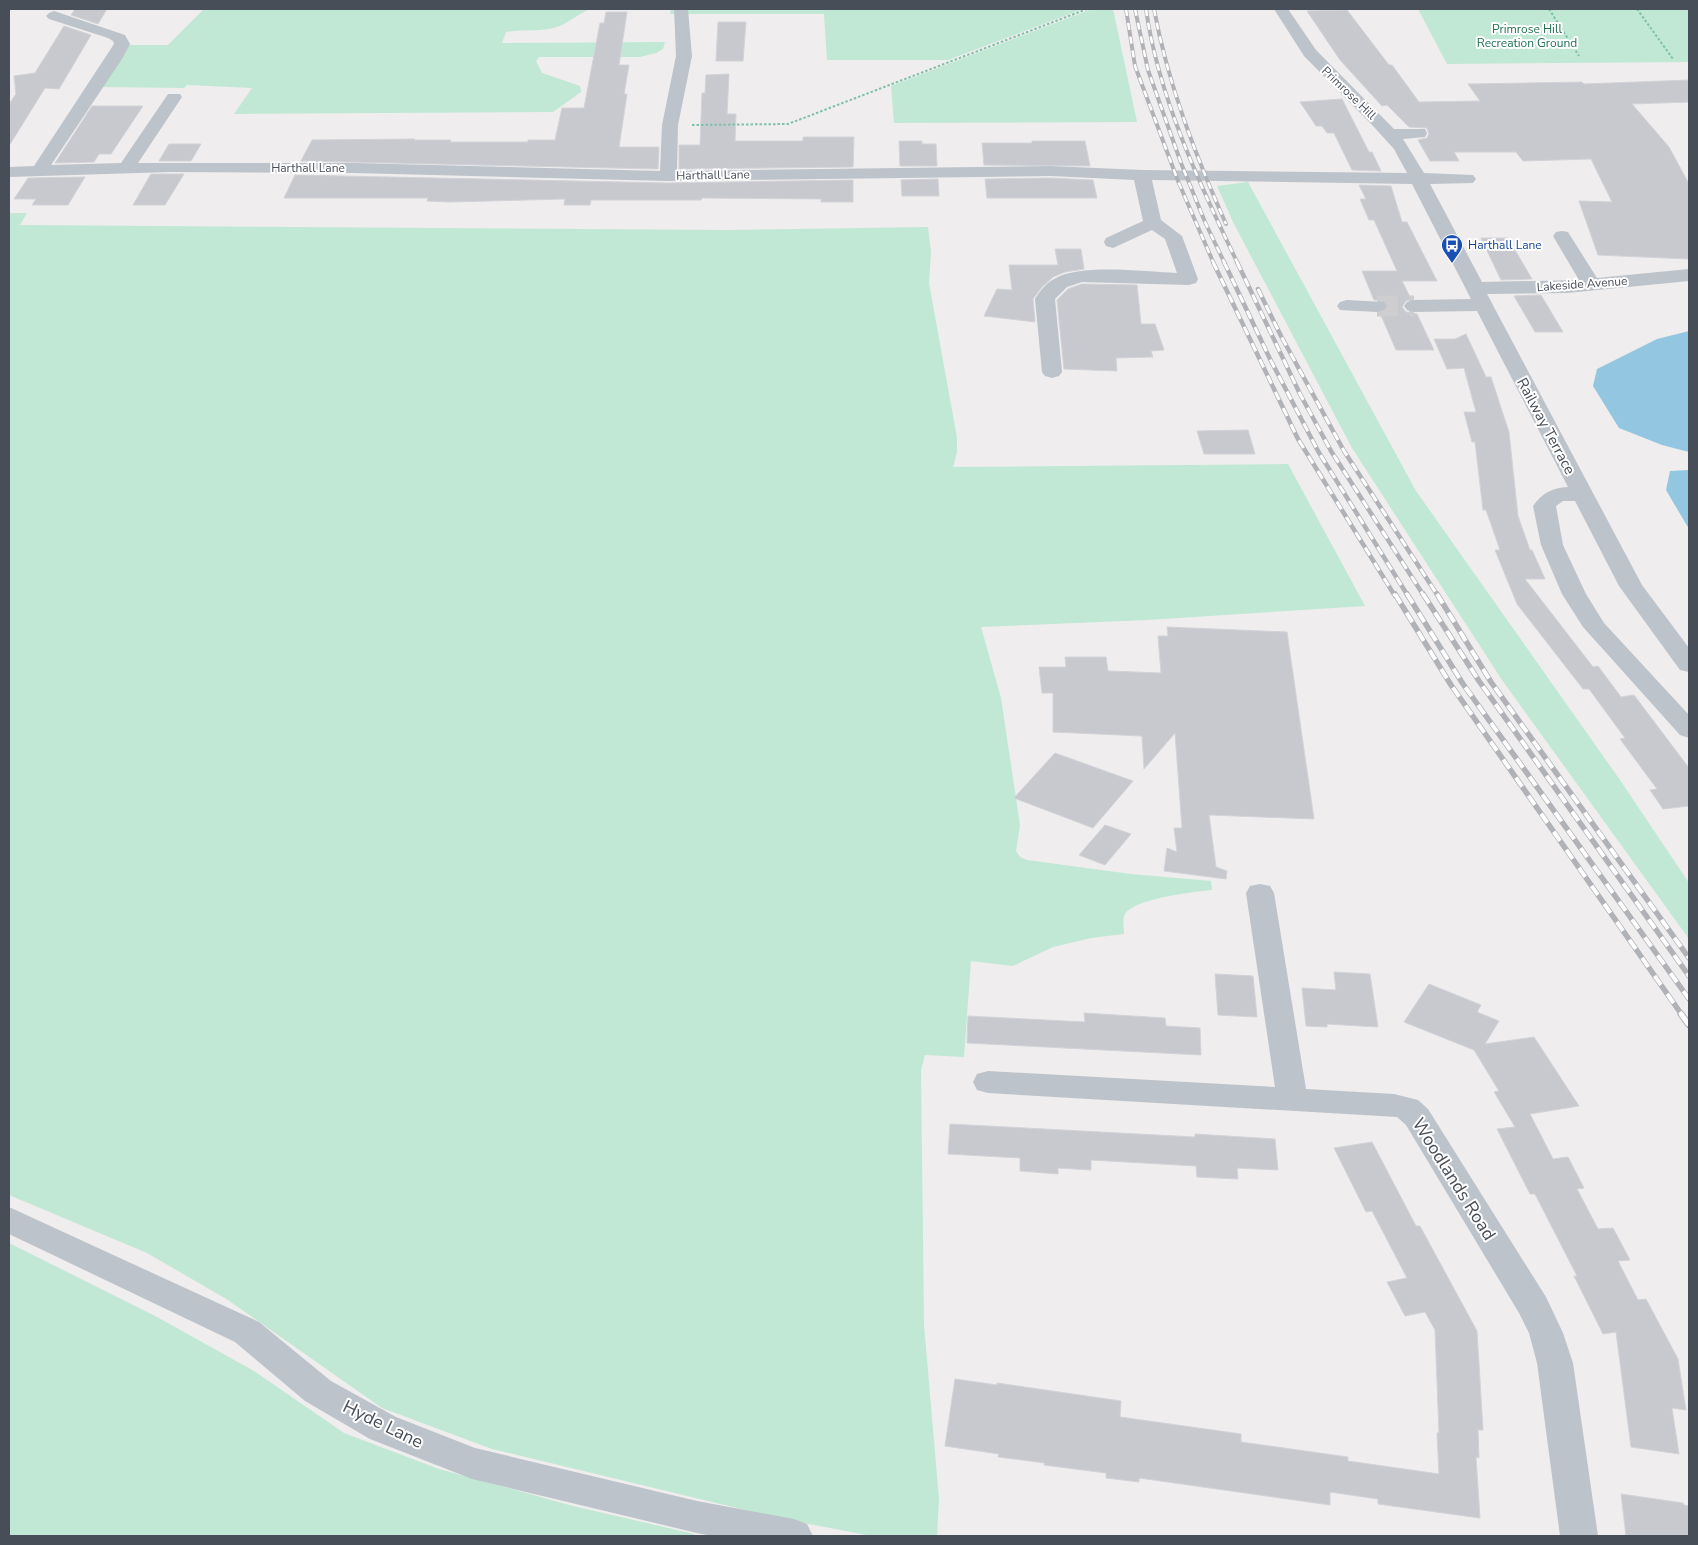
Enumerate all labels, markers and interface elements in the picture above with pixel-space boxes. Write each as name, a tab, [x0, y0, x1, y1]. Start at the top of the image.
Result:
park label: Primrose Hill Recreation Ground	[1477, 21, 1577, 51]
street label: Primrose Hill	[1318, 63, 1380, 123]
street label: Harthall Lane	[271, 160, 345, 176]
street label: Harthall Lane	[676, 166, 750, 184]
bus stop icon: Harthall Lane	[1440, 233, 1464, 264]
place label: Harthall Lane	[1468, 237, 1542, 253]
street label: Lakeside Avenue	[1536, 273, 1628, 295]
street label: Railway Terrace	[1512, 374, 1580, 478]
street label: Woodlands Road	[1407, 1113, 1501, 1245]
street label: Hyde Lane	[339, 1394, 427, 1454]

